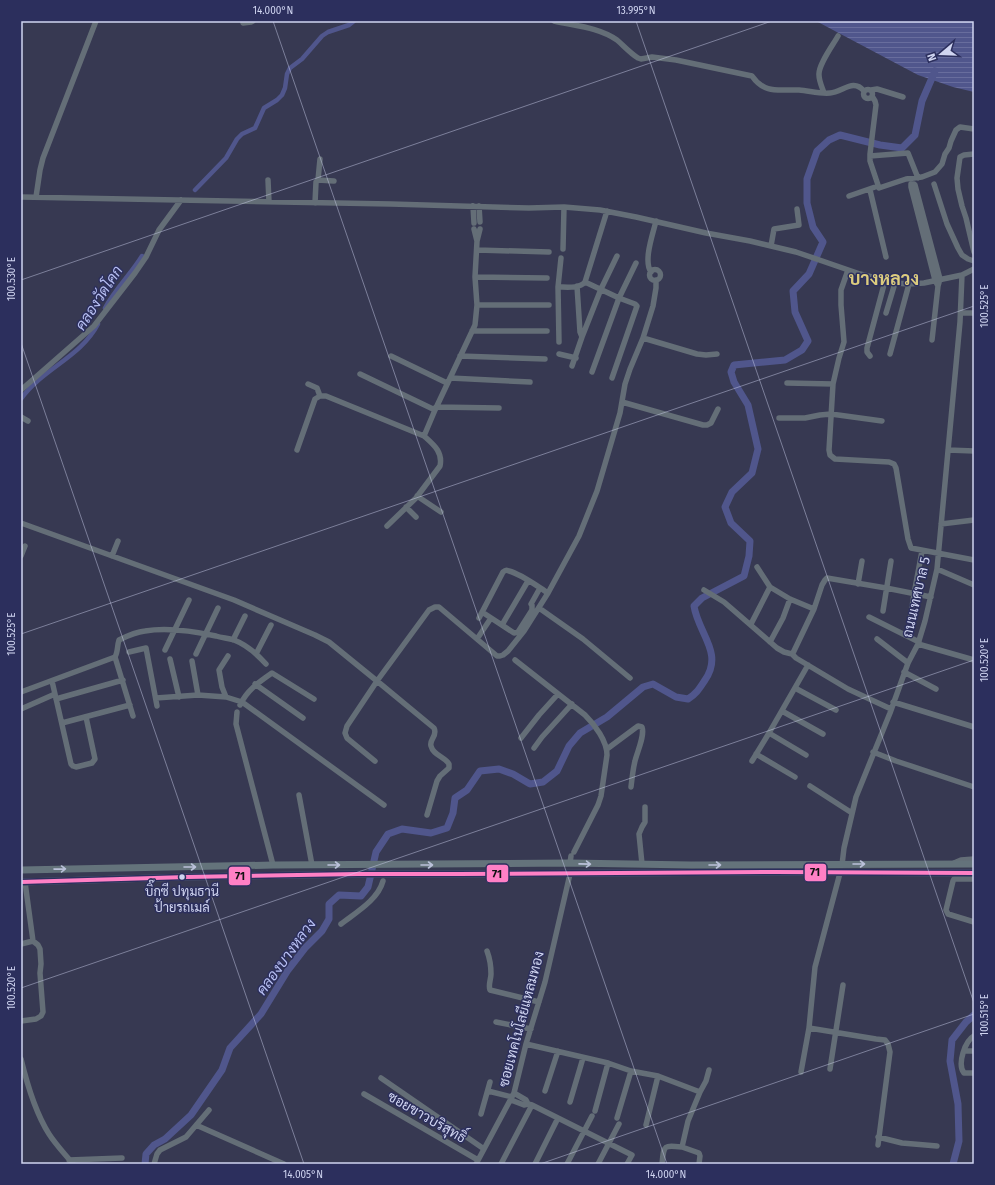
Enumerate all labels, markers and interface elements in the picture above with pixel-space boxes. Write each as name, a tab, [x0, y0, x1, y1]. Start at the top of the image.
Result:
text: 14.000°N	[253, 5, 293, 17]
text: 13.995°N	[617, 5, 655, 17]
north arrow	[921, 34, 961, 74]
text: N	[925, 52, 939, 63]
text: 100.530°E	[6, 257, 18, 301]
water label: คลองวัดโคก	[71, 262, 127, 334]
district label: บางหลวง	[849, 268, 919, 290]
text: 100.525°E	[979, 284, 991, 328]
street label: ถนนเทศบาล 5	[899, 555, 934, 639]
text: 100.525°E	[6, 612, 18, 656]
text: 100.520°E	[979, 638, 991, 682]
one-way arrow	[578, 860, 591, 867]
one-way arrow	[852, 860, 865, 868]
one-way arrow	[327, 861, 340, 869]
one-way arrow	[420, 861, 433, 869]
one-way arrow	[708, 861, 721, 869]
one-way arrow	[183, 863, 196, 871]
line badge: 71	[804, 863, 827, 882]
line badge: 71	[486, 864, 509, 883]
one-way arrow	[53, 866, 66, 873]
line badge: 71	[228, 866, 251, 886]
text: 71	[810, 866, 820, 879]
text: 71	[492, 868, 502, 881]
text: 71	[235, 870, 245, 883]
marker: บิ๊กซี ปทุมธานี ป้ายรถเมล์	[177, 872, 187, 882]
place label: บิ๊กซี ปทุมธานี ป้ายรถเมล์	[145, 879, 219, 915]
water label: คลองบางหลวง	[252, 915, 320, 999]
street label: ซอยเทคโนโลยีแหลมทอง	[494, 949, 548, 1089]
text: 100.520°E	[6, 966, 18, 1010]
text: 100.515°E	[979, 994, 991, 1036]
street label: ซอยขาวบริสุทธิ์	[384, 1084, 472, 1148]
text: 14.005°N	[283, 1169, 323, 1181]
text: 14.000°N	[646, 1169, 686, 1181]

